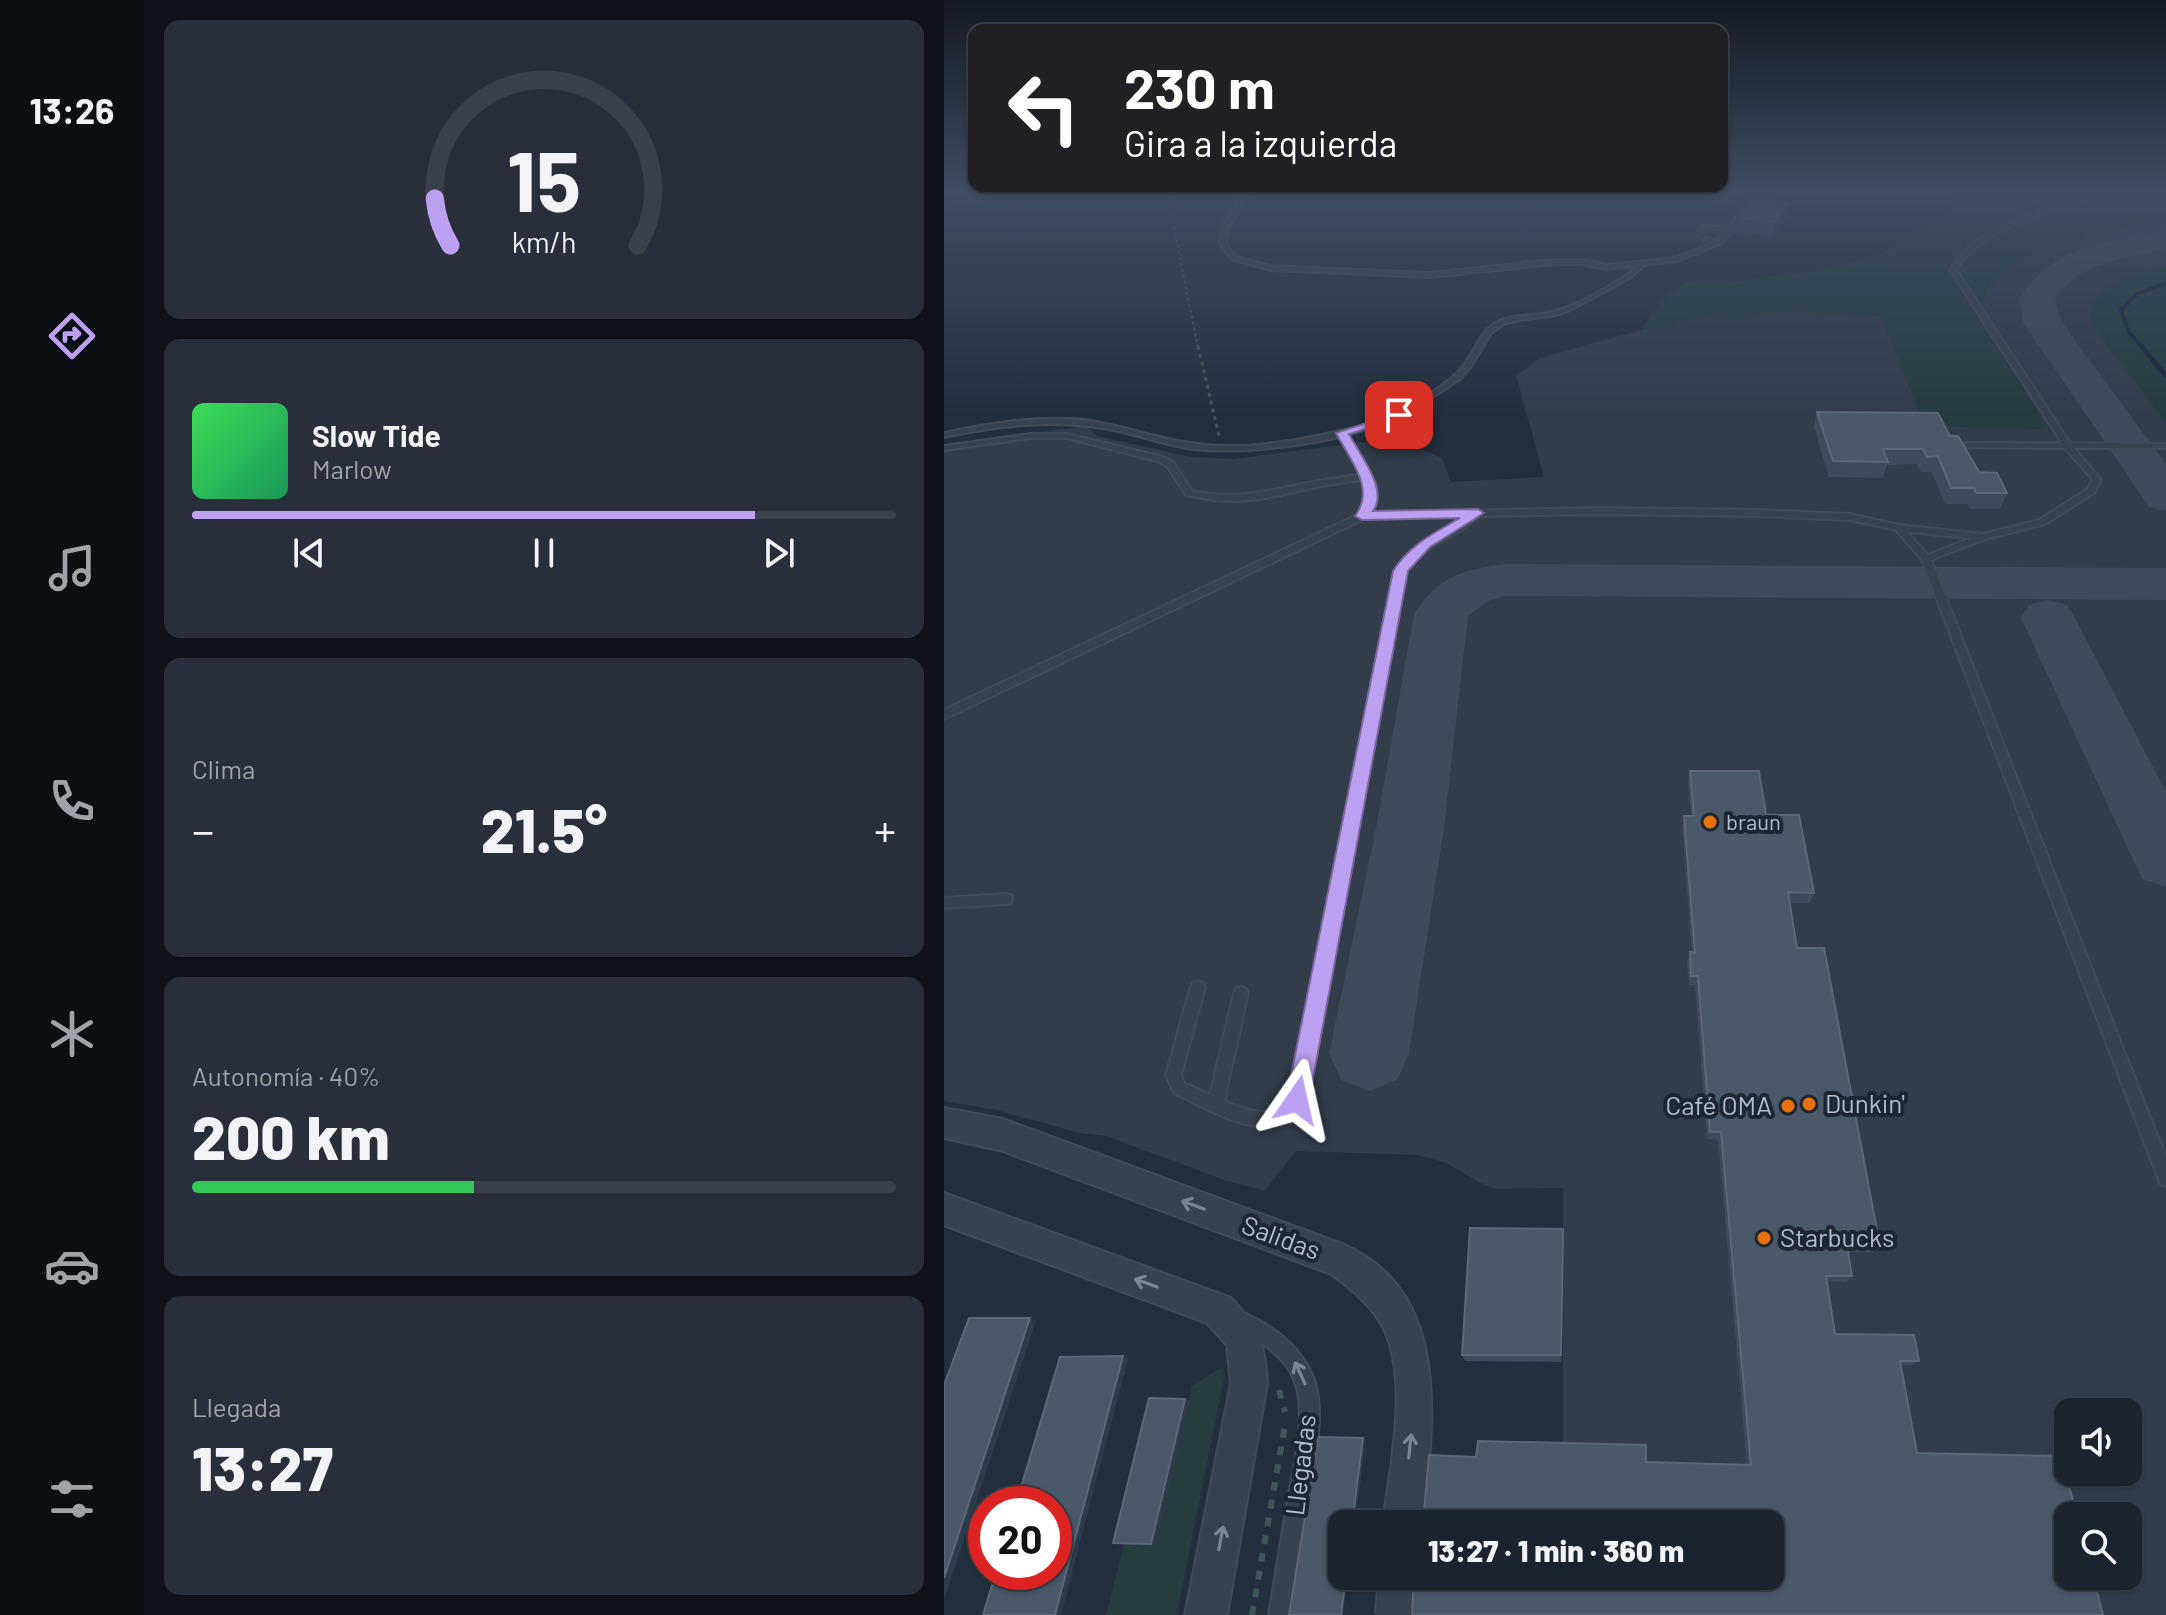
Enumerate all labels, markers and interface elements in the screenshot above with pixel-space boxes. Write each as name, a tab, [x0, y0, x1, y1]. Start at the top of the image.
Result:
text: 230 m	[1124, 53, 1275, 120]
icon: left	[992, 56, 1096, 160]
text: 13:26	[30, 88, 114, 131]
text: Gira a la izquierda	[1124, 121, 1397, 164]
text: 15	[507, 128, 581, 228]
text: km/h	[512, 224, 576, 259]
icon: directions	[44, 308, 100, 364]
pin	[1365, 381, 1433, 449]
icon: arrive	[1377, 393, 1421, 437]
text: Slow Tide	[312, 417, 441, 453]
text: Marlow	[312, 453, 392, 484]
icon: previous	[287, 531, 331, 575]
icon: pause	[522, 531, 566, 575]
icon: next	[757, 531, 801, 575]
icon: music	[44, 540, 100, 596]
text: Clima	[192, 753, 255, 784]
icon: phone	[44, 773, 100, 829]
text: 21.5°	[481, 793, 607, 865]
text: −	[192, 803, 214, 856]
text: +	[874, 803, 896, 856]
place label: braun	[1726, 808, 1781, 834]
marker: braun	[1701, 813, 1719, 831]
icon: climate	[44, 1006, 100, 1062]
position arrow	[1255, 1058, 1339, 1142]
text: Autonomía · 40%	[192, 1060, 380, 1091]
place label: Dunkin'	[1825, 1087, 1905, 1118]
place label: Café OMA	[1666, 1089, 1772, 1120]
marker: Dunkin'	[1800, 1095, 1818, 1113]
marker: Café OMA	[1779, 1097, 1797, 1115]
text: 200 km	[192, 1100, 390, 1172]
one-way arrow	[1181, 1197, 1206, 1211]
street label: Salidas	[1238, 1208, 1325, 1265]
place label: Starbucks	[1780, 1221, 1894, 1252]
marker: Starbucks	[1755, 1229, 1773, 1247]
icon: car	[44, 1238, 100, 1294]
one-way arrow	[1134, 1275, 1159, 1289]
one-way arrow	[1292, 1362, 1307, 1386]
text: Llegada	[192, 1391, 281, 1422]
map controls	[2054, 1398, 2142, 1590]
button: sound	[2054, 1398, 2142, 1486]
street label: Llegadas	[1278, 1412, 1321, 1517]
text: 13:27	[192, 1431, 333, 1503]
one-way arrow	[1403, 1433, 1418, 1460]
icon: filters	[44, 1471, 100, 1527]
speed limit sign: 20	[968, 1486, 1072, 1590]
button: search	[2054, 1502, 2142, 1590]
one-way arrow	[1214, 1526, 1229, 1552]
text: 13:27 · 1 min · 360 m	[1428, 1532, 1684, 1568]

